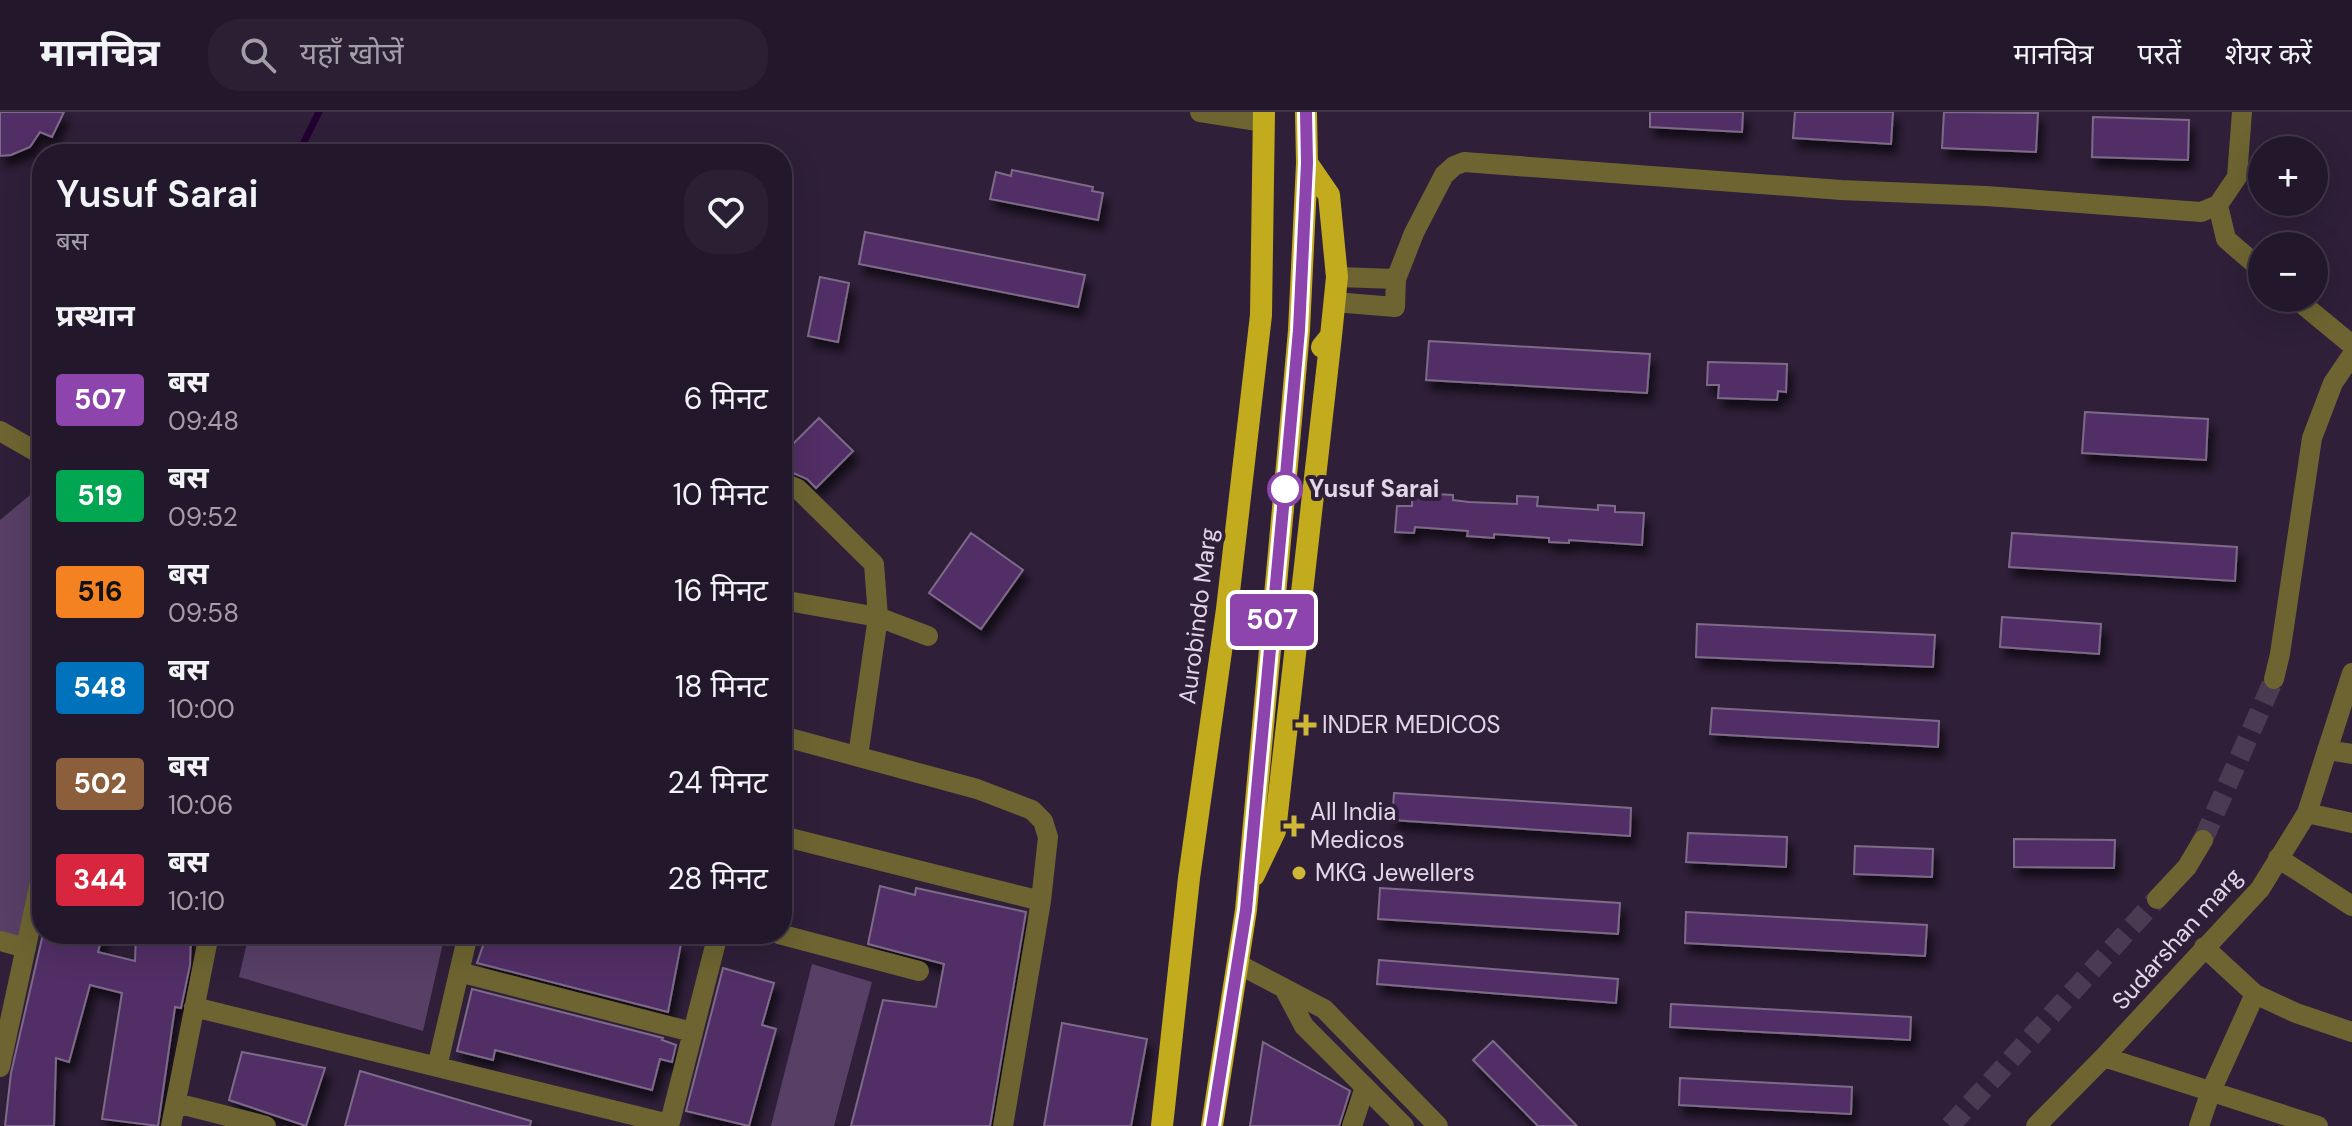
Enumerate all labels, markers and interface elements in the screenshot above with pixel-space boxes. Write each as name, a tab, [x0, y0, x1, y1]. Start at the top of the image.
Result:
search box	[208, 19, 768, 91]
text: मानचित्र	[40, 28, 160, 78]
icon: search	[236, 33, 280, 77]
text: यहाँ खोजें	[300, 34, 403, 73]
text: मानचित्र	[2014, 36, 2094, 73]
text: परतें	[2138, 36, 2181, 73]
text: शेयर करें	[2225, 36, 2312, 73]
map controls	[2248, 136, 2328, 312]
button: +	[2248, 136, 2328, 216]
text: Yusuf Sarai	[56, 169, 259, 219]
button: heart	[684, 170, 768, 254]
text: बस	[56, 224, 88, 258]
button: −	[2248, 232, 2328, 312]
text: प्रस्थान	[56, 296, 135, 335]
text: बस	[168, 362, 209, 401]
text: 6 मिनट	[684, 379, 768, 418]
text: 507	[74, 381, 126, 418]
text: 09:48	[168, 404, 239, 438]
text: बस	[168, 458, 209, 497]
marker: Yusuf Sarai	[1268, 472, 1302, 506]
place label: Yusuf Sarai	[1309, 473, 1439, 504]
text: 10 मिनट	[673, 475, 768, 514]
text: 519	[77, 477, 123, 514]
text: 09:52	[168, 500, 238, 534]
street label: Aurobindo Marg	[1171, 526, 1224, 706]
text: बस	[168, 554, 209, 593]
text: 16 मिनट	[674, 571, 768, 610]
text: 516	[77, 573, 123, 610]
line badge: 507	[1226, 594, 1318, 646]
text: 09:58	[168, 596, 239, 630]
text: 507	[1246, 601, 1298, 638]
text: बस	[168, 650, 209, 689]
text: 18 मिनट	[675, 667, 768, 706]
text: 548	[73, 669, 127, 706]
text: 10:00	[168, 692, 235, 726]
place label: INDER MEDICOS	[1322, 709, 1501, 740]
marker: INDER MEDICOS	[1297, 716, 1315, 734]
text: बस	[168, 746, 209, 785]
text: 24 मिनट	[668, 763, 768, 802]
text: 502	[73, 765, 127, 802]
text: 10:06	[168, 788, 233, 822]
place label: All India Medicos	[1310, 796, 1405, 855]
marker: All India Medicos	[1285, 817, 1303, 835]
text: बस	[168, 842, 209, 881]
place label: MKG Jewellers	[1315, 857, 1475, 888]
text: 28 मिनट	[668, 859, 768, 898]
text: 344	[73, 861, 127, 898]
street label: Sudarshan marg	[2105, 861, 2248, 1016]
marker: MKG Jewellers	[1290, 864, 1308, 882]
text: 10:10	[168, 884, 225, 918]

